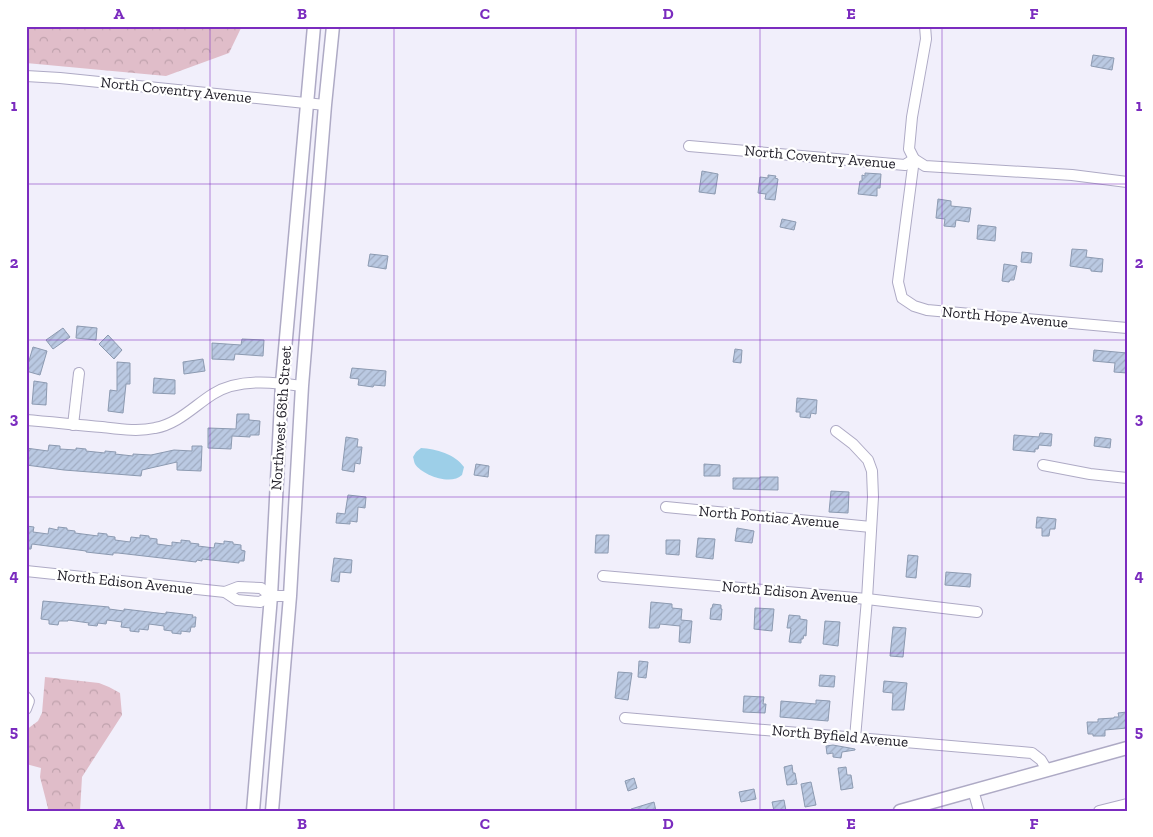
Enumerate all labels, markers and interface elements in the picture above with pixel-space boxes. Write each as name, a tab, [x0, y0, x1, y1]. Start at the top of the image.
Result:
text: A	[114, 4, 125, 23]
text: B	[297, 4, 307, 23]
text: C	[480, 4, 490, 23]
text: D	[662, 4, 674, 23]
text: E	[846, 4, 856, 23]
text: F	[1029, 4, 1039, 23]
street label: North Coventry Avenue	[100, 73, 252, 107]
text: 1	[11, 96, 18, 115]
text: 1	[1136, 96, 1143, 115]
street label: North Coventry Avenue	[744, 141, 896, 173]
text: 2	[10, 253, 19, 272]
text: 2	[1135, 253, 1144, 272]
street label: North Hope Avenue	[941, 303, 1069, 331]
street label: Northwest 68th Street	[267, 345, 295, 491]
text: 3	[10, 409, 19, 428]
text: 3	[1135, 409, 1144, 428]
street label: North Pontiac Avenue	[698, 502, 840, 532]
text: 4	[9, 566, 19, 585]
street label: North Edison Avenue	[56, 566, 194, 598]
text: 4	[1134, 566, 1144, 585]
street label: North Edison Avenue	[721, 577, 859, 607]
street label: North Byfield Avenue	[771, 721, 909, 751]
text: 5	[10, 722, 18, 741]
text: 5	[1135, 722, 1143, 741]
text: A	[114, 814, 125, 833]
text: B	[297, 814, 307, 833]
text: C	[480, 814, 490, 833]
text: D	[662, 814, 674, 833]
text: E	[846, 814, 856, 833]
text: F	[1029, 814, 1039, 833]

